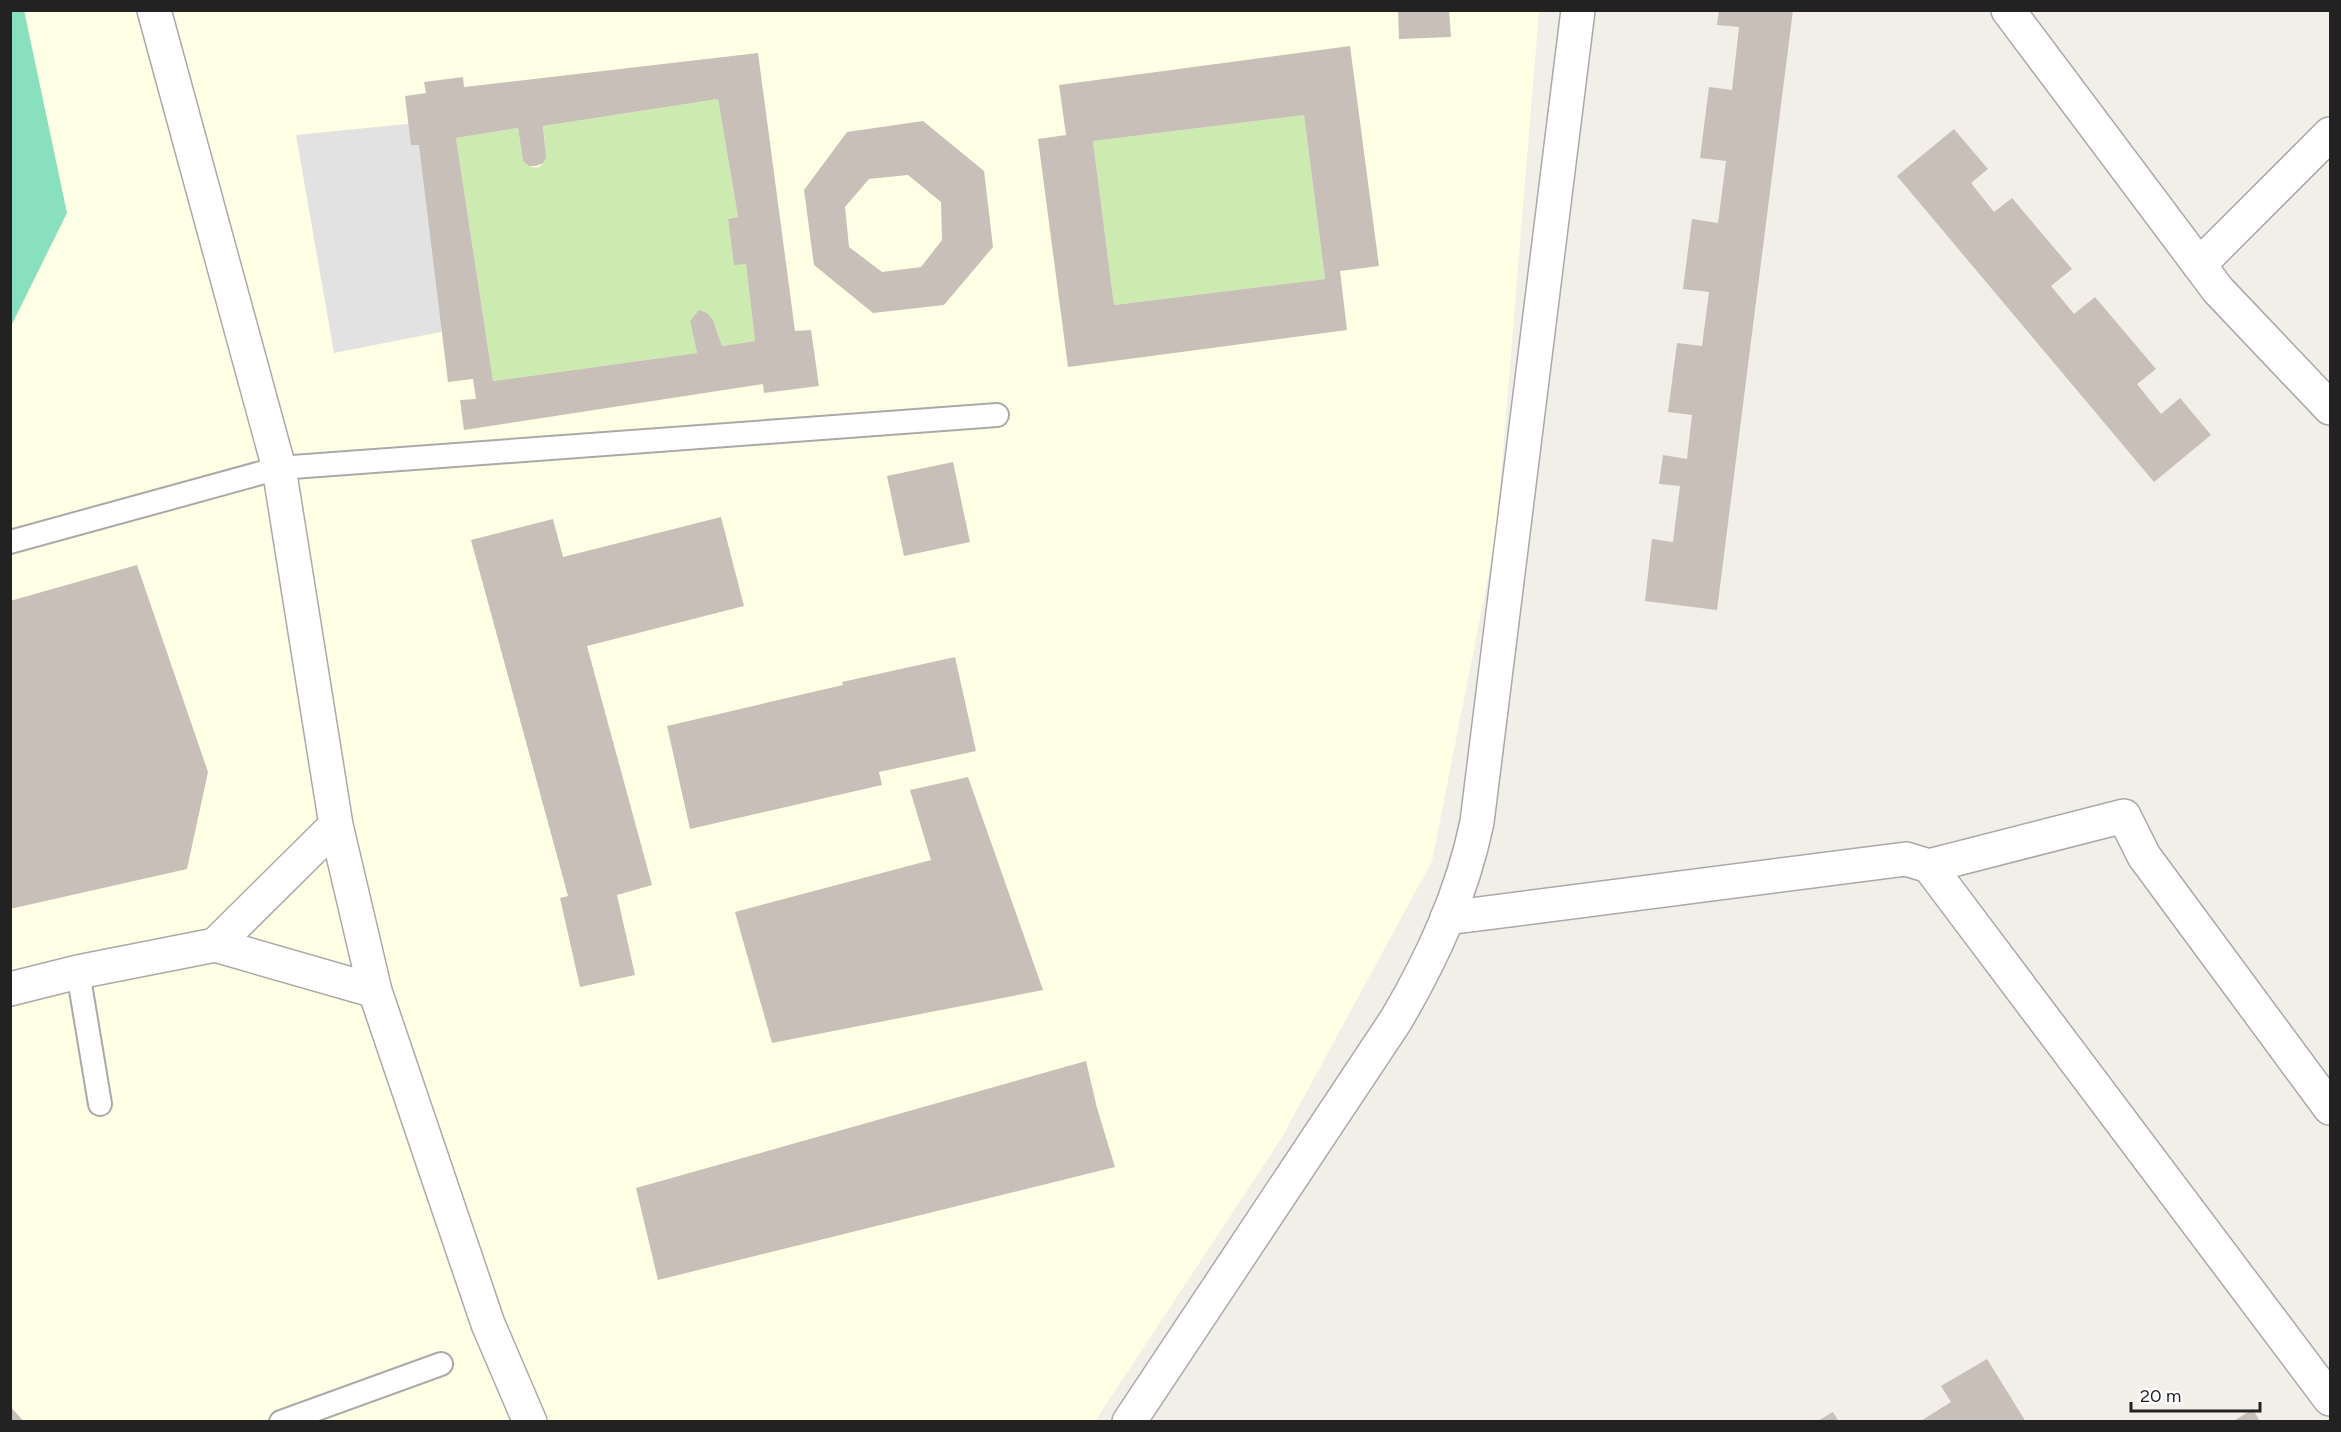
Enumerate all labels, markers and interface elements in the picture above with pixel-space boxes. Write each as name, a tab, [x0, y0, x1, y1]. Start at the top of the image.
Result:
scale bar	[2131, 1375, 2260, 1413]
text: 20 m	[2140, 1385, 2181, 1407]

